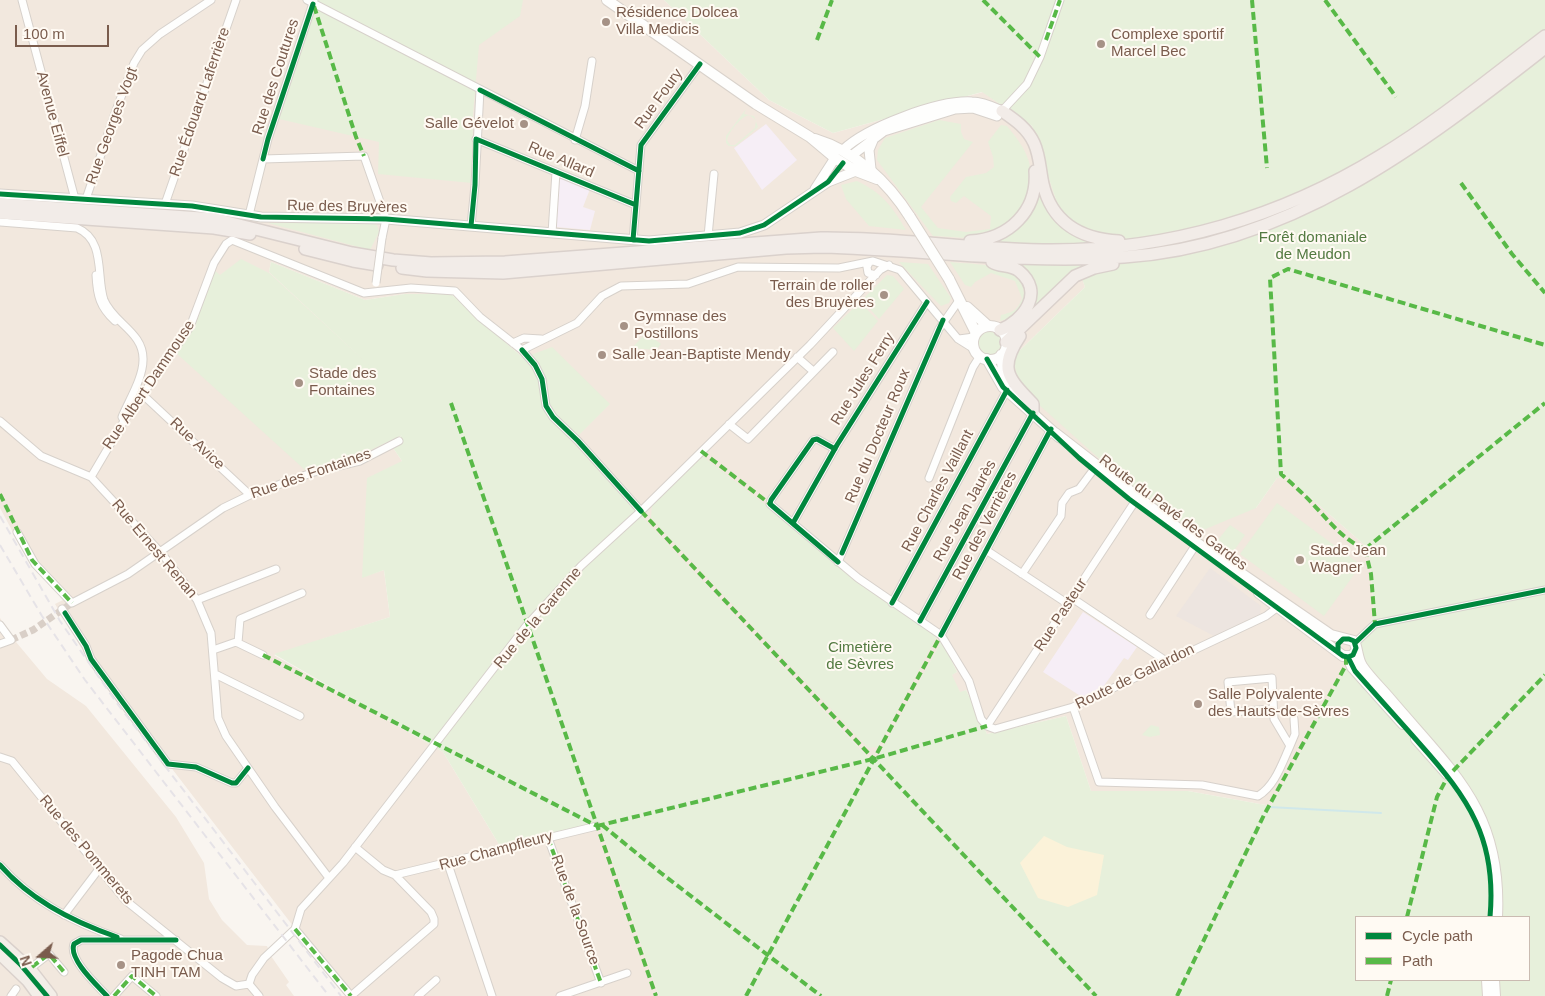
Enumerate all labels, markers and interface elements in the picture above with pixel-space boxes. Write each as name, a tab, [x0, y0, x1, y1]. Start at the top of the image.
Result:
place label: Résidence Dolcea Villa Medicis	[616, 4, 738, 39]
scale bar	[18, 15, 111, 47]
marker: Résidence Dolcea Villa Medicis	[600, 16, 612, 28]
street label: Rue des Coutures	[249, 17, 303, 137]
text: 100 m	[23, 25, 65, 42]
street label: Rue Édouard Laferrière	[166, 25, 234, 179]
place label: Complexe sportif Marcel Bec	[1111, 26, 1224, 61]
marker: Complexe sportif Marcel Bec	[1095, 38, 1107, 50]
street label: Rue Georges Vogt	[82, 65, 142, 187]
street label: Rue Foury	[631, 65, 687, 133]
street label: Avenue Eiffel	[32, 69, 72, 159]
place label: Salle Gévelot	[425, 115, 514, 133]
marker: Salle Gévelot	[518, 118, 530, 130]
street label: Rue Allard	[525, 138, 597, 182]
street label: Rue des Bruyères	[287, 197, 407, 217]
park label: Forêt domaniale de Meudon	[1259, 229, 1367, 264]
place label: Terrain de roller des Bruyères	[770, 277, 874, 312]
marker: Terrain de roller des Bruyères	[878, 289, 890, 301]
place label: Gymnase des Postillons	[634, 308, 727, 343]
street label: Rue Albert Dammouse	[99, 317, 199, 453]
marker: Gymnase des Postillons	[618, 320, 630, 332]
street label: Rue Jules Ferry	[827, 329, 899, 429]
place label: Salle Jean-Baptiste Mendy	[612, 346, 790, 364]
marker: Salle Jean-Baptiste Mendy	[596, 349, 608, 361]
place label: Stade des Fontaines	[309, 365, 377, 400]
street label: Rue du Docteur Roux	[842, 366, 914, 506]
marker: Stade des Fontaines	[293, 377, 305, 389]
street label: Rue Avice	[166, 414, 228, 474]
street label: Rue Charles Vaillant	[898, 427, 978, 555]
street label: Rue des Fontaines	[249, 445, 373, 503]
street label: Route du Pavé des Gardes	[1095, 451, 1251, 575]
street label: Rue Jean Jaurès	[930, 457, 1000, 565]
street label: Rue des Verrières	[949, 469, 1021, 583]
street label: Rue Ernest Renan	[107, 496, 201, 602]
place label: Stade Jean Wagner	[1310, 542, 1386, 577]
marker: Stade Jean Wagner	[1294, 554, 1306, 566]
street label: Rue de la Garenne	[490, 564, 586, 672]
street label: Rue Pasteur	[1031, 575, 1091, 655]
park label: Cimetière de Sèvres	[826, 639, 894, 674]
street label: Route de Gallardon	[1073, 640, 1197, 714]
place label: Salle Polyvalente des Hauts-de-Sèvres	[1208, 686, 1349, 721]
marker: Salle Polyvalente des Hauts-de-Sèvres	[1192, 698, 1204, 710]
street label: Rue des Pommerets	[35, 792, 137, 908]
street label: Rue Champfleury	[437, 827, 555, 875]
street label: Rue de la Source	[547, 852, 603, 968]
legend	[1355, 916, 1530, 981]
text: Cycle path	[1402, 927, 1473, 944]
north arrow	[15, 931, 65, 981]
place label: Pagode Chua TINH TAM	[131, 947, 223, 982]
text: Path	[1402, 952, 1433, 969]
text: N	[17, 953, 35, 968]
marker: Pagode Chua TINH TAM	[115, 959, 127, 971]

